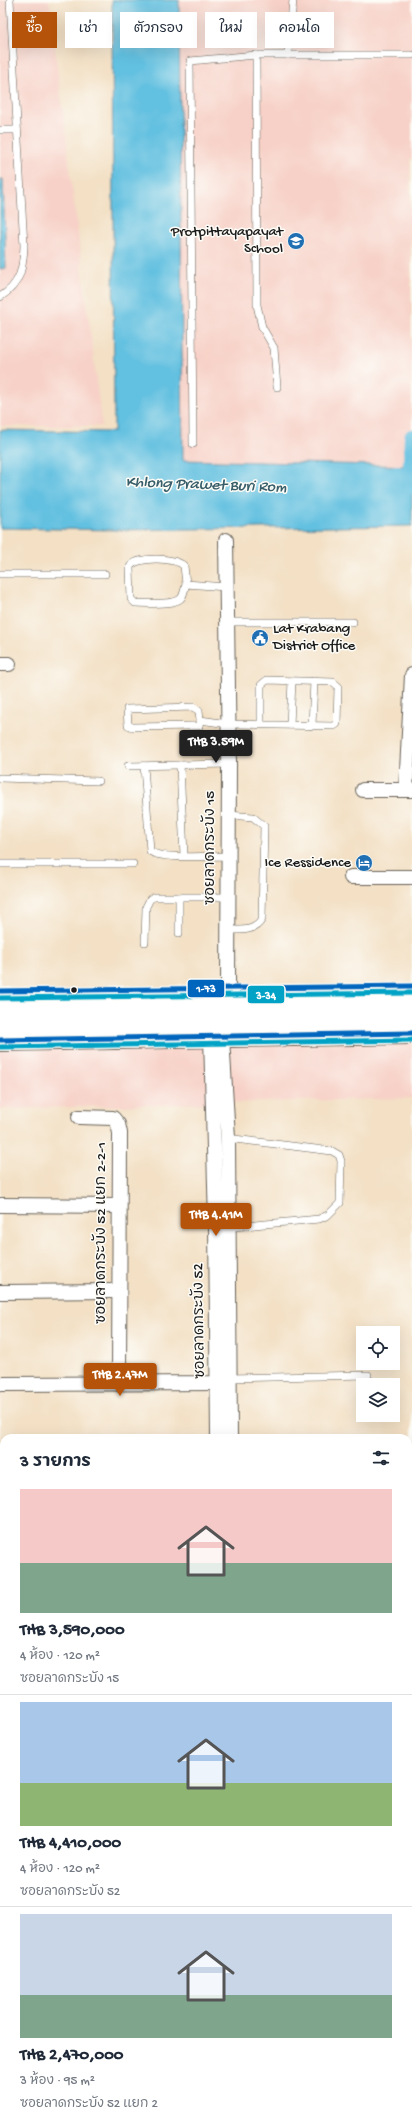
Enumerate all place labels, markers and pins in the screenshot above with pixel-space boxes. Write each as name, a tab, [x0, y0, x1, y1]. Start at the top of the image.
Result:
place label: Protpittayapayat School	[170, 223, 285, 258]
school or university icon: Protpittayapayat School	[286, 231, 306, 251]
place label: Lat Krabang District Office	[272, 620, 356, 655]
public building icon: Lat Krabang District Office	[250, 628, 270, 648]
pin: THB 3.59M	[170, 730, 262, 764]
hotel icon: Ice Ressidence	[354, 853, 374, 873]
place label: Ice Ressidence	[265, 854, 351, 872]
unlabelled marker	[69, 985, 79, 995]
pin: THB 4.41M	[170, 1203, 262, 1237]
pin: THB 2.47M	[74, 1363, 166, 1397]

